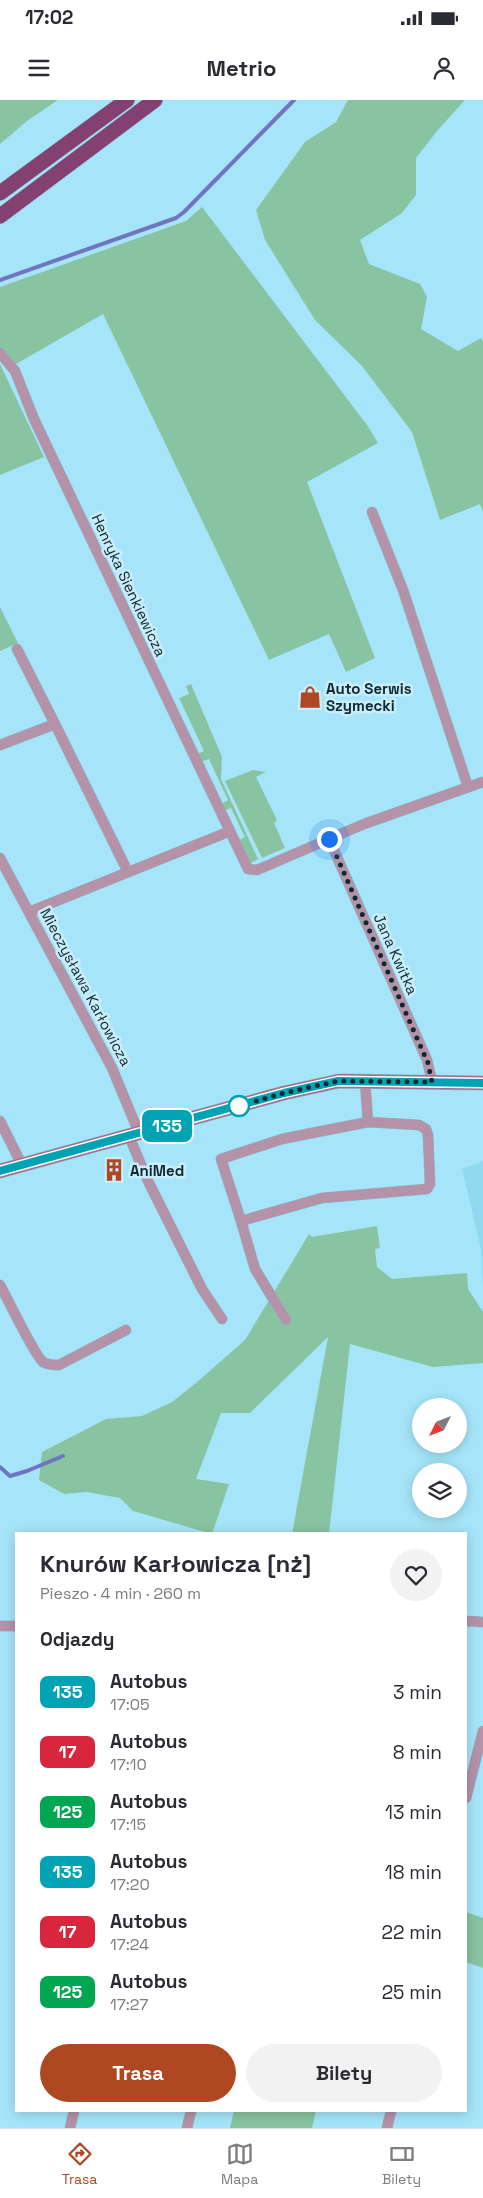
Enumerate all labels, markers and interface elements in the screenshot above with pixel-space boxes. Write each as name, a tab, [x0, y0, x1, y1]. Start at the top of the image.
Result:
text: 17:02	[25, 5, 73, 30]
icon: menu	[25, 54, 53, 82]
text: Metrio	[207, 54, 276, 82]
icon: person	[430, 54, 458, 82]
street label: Henryka Sienkiewicza	[88, 511, 171, 660]
place label: Auto Serwis Szymecki	[326, 679, 412, 715]
shop icon: Auto Serwis Szymecki	[297, 684, 323, 710]
your location	[317, 827, 342, 852]
street label: Mieczysława Karłowicza	[36, 905, 136, 1070]
street label: Jana Kwitka	[370, 910, 422, 998]
unlabelled marker	[228, 1095, 250, 1117]
line badge: 135	[138, 1110, 196, 1142]
text: 135	[152, 1114, 182, 1137]
building icon: AniMed	[101, 1157, 127, 1183]
place label: AniMed	[130, 1161, 184, 1180]
north arrow	[412, 1398, 468, 1452]
map controls	[412, 1398, 467, 1518]
button: layers	[412, 1463, 467, 1518]
text: Knurów Karłowicza [nż]	[40, 1548, 311, 1579]
button: heart	[390, 1549, 442, 1601]
text: Pieszo · 4 min · 260 m	[40, 1583, 201, 1604]
text: Odjazdy	[40, 1627, 115, 1652]
text: Autobus	[110, 1669, 187, 1694]
text: 135	[53, 1680, 82, 1703]
text: 3 min	[393, 1680, 442, 1705]
text: 17:05	[110, 1694, 150, 1715]
text: Autobus	[110, 1729, 187, 1754]
text: 17	[58, 1740, 77, 1763]
text: 8 min	[393, 1740, 442, 1765]
text: 17:10	[110, 1754, 147, 1775]
text: Autobus	[110, 1789, 187, 1814]
text: 125	[53, 1800, 82, 1823]
text: 13 min	[385, 1800, 442, 1825]
text: 17:15	[110, 1814, 146, 1835]
text: Autobus	[110, 1849, 187, 1874]
text: 135	[53, 1860, 82, 1883]
text: 18 min	[385, 1860, 442, 1885]
text: 17:20	[110, 1874, 150, 1895]
text: Autobus	[110, 1909, 187, 1934]
text: 17	[58, 1920, 77, 1943]
text: 22 min	[382, 1920, 442, 1945]
text: 17:24	[110, 1934, 149, 1955]
text: Autobus	[110, 1969, 187, 1994]
text: 125	[53, 1980, 82, 2003]
text: 25 min	[382, 1980, 442, 2005]
text: 17:27	[110, 1994, 148, 2015]
button: Trasa	[40, 2044, 236, 2102]
button: Bilety	[246, 2044, 442, 2102]
tab: Trasa	[62, 2140, 97, 2188]
tab: Mapa	[221, 2140, 258, 2188]
tab: Bilety	[382, 2140, 421, 2188]

